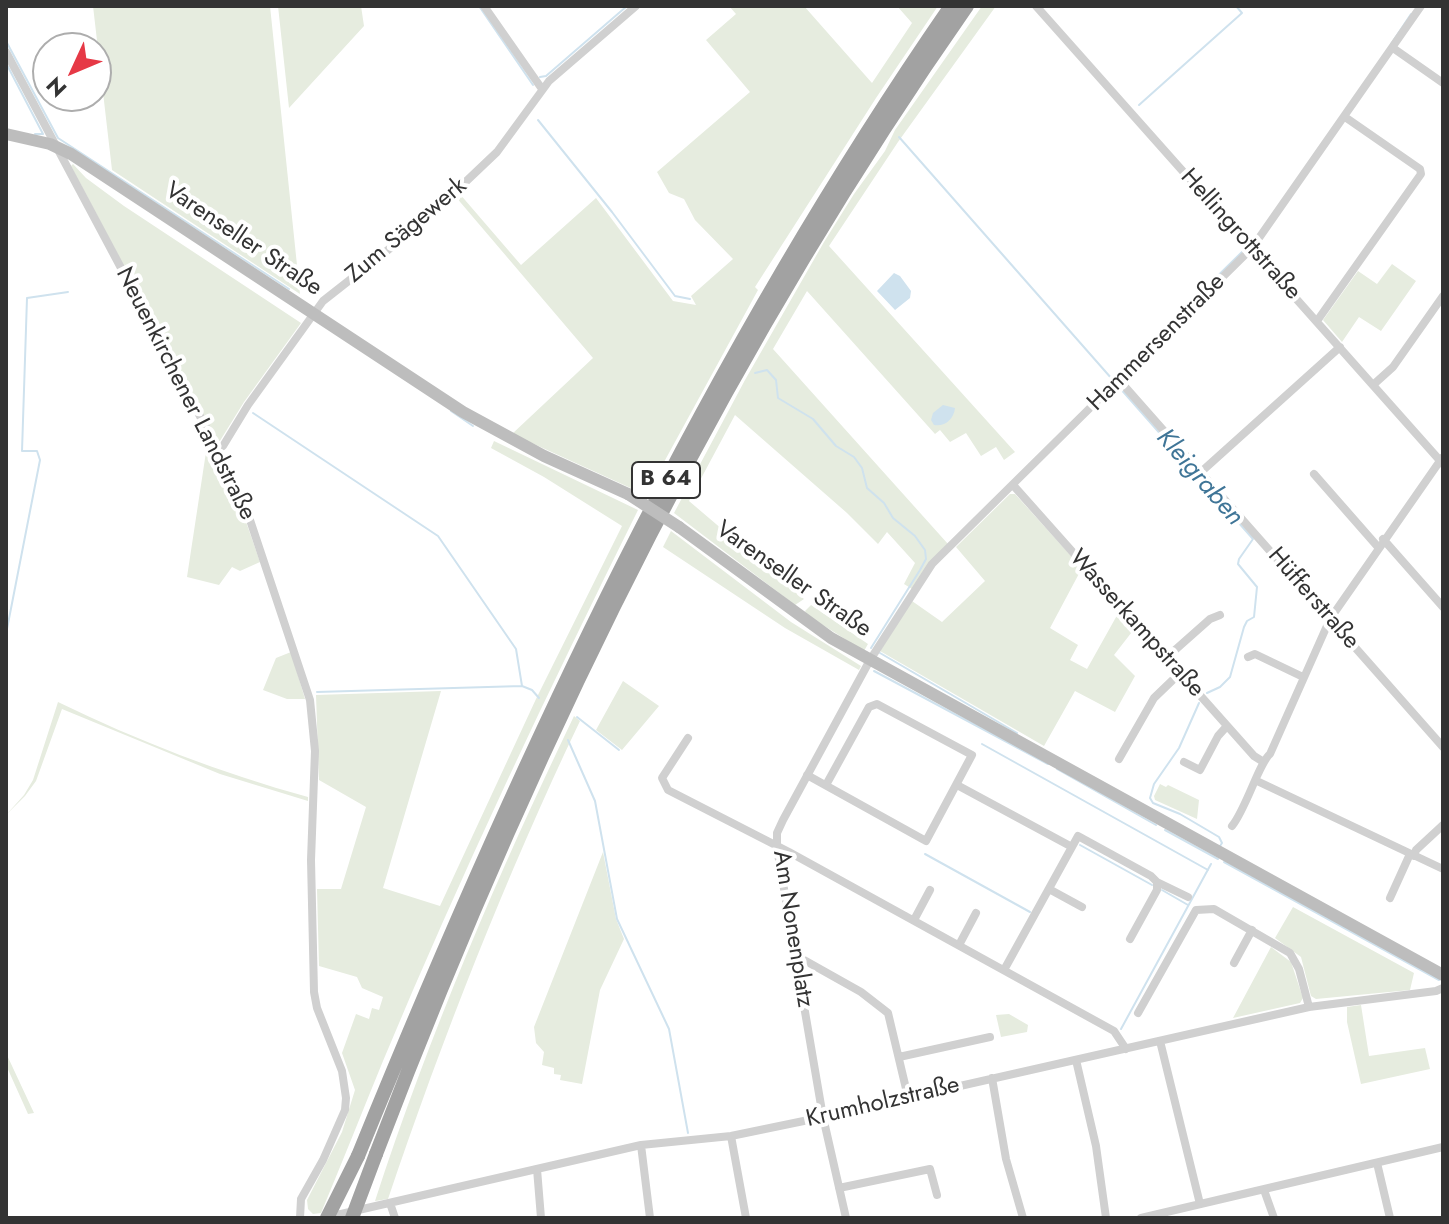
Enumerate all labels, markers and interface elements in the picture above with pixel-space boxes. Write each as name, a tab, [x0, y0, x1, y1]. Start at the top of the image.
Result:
north arrow	[32, 32, 112, 112]
text: N	[39, 70, 74, 105]
street label: Hellingrottstraße	[1174, 163, 1306, 307]
street label: Zum Sägewerk	[341, 172, 473, 290]
street label: Varenseller Straße	[159, 177, 327, 303]
street label: Neuenkirchener Landstraße	[109, 263, 261, 525]
street label: Hammersenstraße	[1082, 268, 1232, 418]
water label: Kleigraben	[1149, 423, 1249, 533]
road number: B 64	[632, 462, 700, 498]
street label: Varenseller Straße	[710, 516, 876, 644]
street label: Hüfferstraße	[1261, 542, 1365, 656]
street label: Wasserkampstraße	[1062, 544, 1210, 704]
street label: Am Nonenplatz	[765, 848, 819, 1010]
street label: Krumholzstraße	[804, 1071, 962, 1135]

